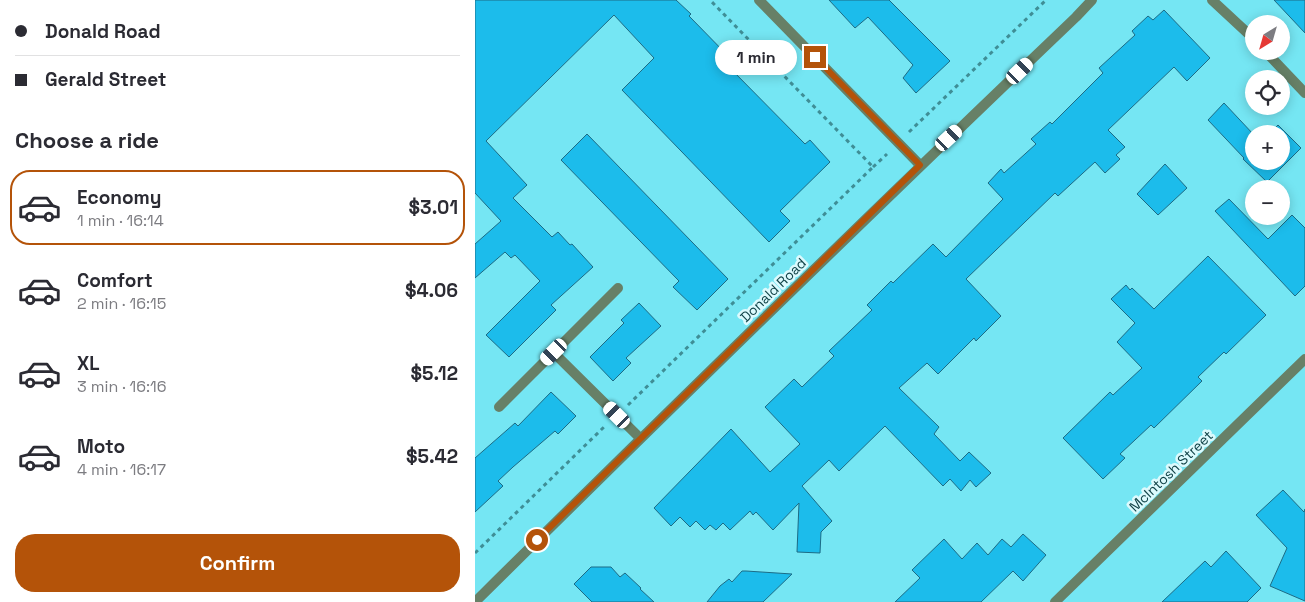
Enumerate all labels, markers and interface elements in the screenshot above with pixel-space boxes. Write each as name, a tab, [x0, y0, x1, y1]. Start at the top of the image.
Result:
north arrow	[1245, 15, 1290, 60]
map controls	[1245, 15, 1290, 225]
text: Donald Road	[45, 19, 161, 44]
callout: 1 min	[715, 40, 797, 74]
route end	[804, 46, 826, 68]
text: 1 min	[736, 47, 776, 68]
car	[1003, 55, 1036, 87]
text: Gerald Street	[45, 67, 166, 92]
button: locate	[1245, 70, 1290, 115]
car	[932, 122, 965, 154]
button: +	[1245, 125, 1290, 170]
text: Choose a ride	[15, 126, 159, 154]
button: −	[1245, 180, 1290, 225]
icon: car	[17, 185, 62, 230]
text: Economy	[77, 185, 161, 210]
text: $3.01	[409, 195, 458, 220]
text: 1 min · 16:14	[77, 210, 164, 231]
street label: Donald Road	[736, 254, 810, 326]
icon: car	[17, 268, 62, 313]
text: Comfort	[77, 268, 153, 293]
text: $4.06	[405, 278, 458, 303]
text: 2 min · 16:15	[77, 293, 166, 314]
car	[538, 336, 569, 368]
icon: car	[17, 351, 62, 396]
text: XL	[77, 351, 100, 376]
text: $5.12	[411, 361, 458, 386]
text: 3 min · 16:16	[77, 376, 167, 397]
car	[601, 399, 632, 431]
street label: McIntosh Street	[1125, 427, 1217, 515]
icon: car	[17, 434, 62, 479]
text: Moto	[77, 434, 125, 459]
text: $5.42	[406, 444, 458, 469]
text: 4 min · 16:17	[77, 459, 166, 480]
route start	[526, 529, 548, 551]
button: Confirm	[15, 534, 460, 592]

